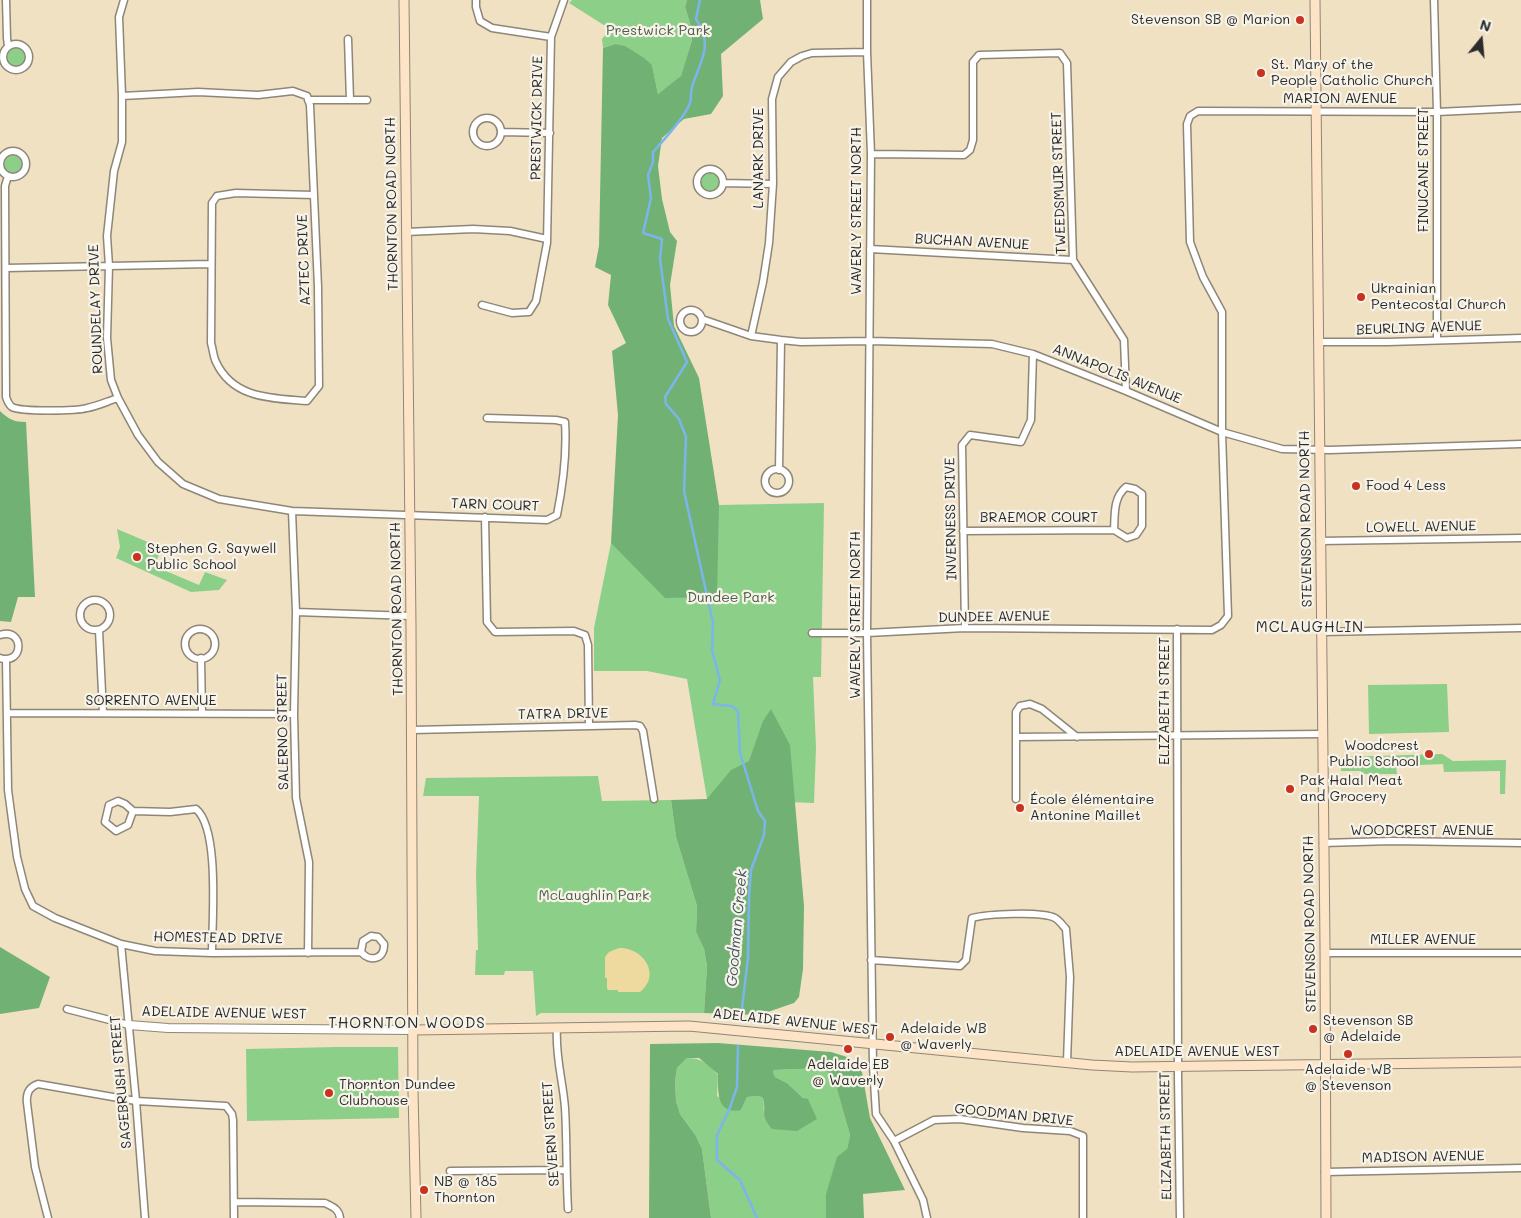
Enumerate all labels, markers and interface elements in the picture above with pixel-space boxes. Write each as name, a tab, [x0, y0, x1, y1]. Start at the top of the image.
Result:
place label: Stevenson SB @ Marion	[1131, 12, 1290, 28]
marker: Stevenson SB @ Marion	[1294, 14, 1306, 26]
north arrow	[1456, 15, 1506, 65]
text: N	[1478, 15, 1493, 36]
park label: Prestwick Park	[606, 23, 710, 39]
street label: PRESTWICK DRIVE	[528, 56, 546, 180]
place label: St. Mary of the People Catholic Church	[1271, 57, 1432, 90]
marker: St. Mary of the People Catholic Church	[1255, 67, 1267, 79]
street label: MARION AVENUE	[1283, 91, 1397, 107]
street label: LANARK DRIVE	[751, 108, 767, 208]
street label: FINUCANE STREET	[1416, 108, 1432, 232]
street label: TWEEDSMUIR STREET	[1048, 112, 1070, 254]
street label: THORNTON ROAD NORTH	[382, 117, 402, 291]
street label: WAVERLY STREET NORTH	[849, 127, 865, 295]
street label: AZTEC DRIVE	[294, 214, 314, 306]
street label: BUCHAN AVENUE	[914, 231, 1030, 253]
street label: ROUNDELAY DRIVE	[85, 244, 107, 374]
place label: Ukrainian Pentecostal Church	[1371, 281, 1506, 314]
marker: Ukrainian Pentecostal Church	[1355, 291, 1367, 303]
street label: BEURLING AVENUE	[1356, 317, 1482, 339]
street label: ANNAPOLIS AVENUE	[1050, 340, 1184, 408]
street label: STEVENSON ROAD NORTH	[1296, 430, 1316, 608]
street label: INVERNESS DRIVE	[942, 457, 960, 581]
place label: Food 4 Less	[1366, 478, 1446, 494]
marker: Food 4 Less	[1350, 480, 1362, 492]
street label: TARN COURT	[451, 495, 539, 515]
street label: BRAEMOR COURT	[980, 510, 1098, 526]
street label: LOWELL AVENUE	[1366, 518, 1476, 536]
street label: THORNTON ROAD NORTH	[387, 522, 407, 696]
street label: WAVERLY STREET NORTH	[848, 531, 864, 699]
place label: Stephen G. Saywell Public School	[147, 541, 277, 574]
marker: Stephen G. Saywell Public School	[131, 551, 143, 563]
park label: Dundee Park	[687, 590, 775, 606]
street label: DUNDEE AVENUE	[938, 608, 1050, 626]
district label: MCLAUGHLIN	[1255, 618, 1365, 636]
street label: ELIZABETH STREET	[1157, 637, 1173, 765]
street label: SALERNO STREET	[274, 674, 292, 790]
street label: SORRENTO AVENUE	[86, 693, 216, 709]
street label: TATRA DRIVE	[518, 705, 608, 723]
place label: Woodcrest Public School	[1329, 738, 1419, 770]
marker: Woodcrest Public School	[1423, 748, 1435, 760]
place label: Pak Halal Meat and Grocery	[1300, 773, 1403, 806]
marker: Pak Halal Meat and Grocery	[1284, 783, 1296, 795]
place label: École élémentaire Antonine Maillet	[1030, 792, 1155, 824]
marker: École élémentaire Antonine Maillet	[1014, 802, 1026, 814]
street label: WOODCREST AVENUE	[1350, 823, 1494, 839]
street label: STEVENSON ROAD NORTH	[1300, 835, 1320, 1013]
water label: Goodman Creek	[723, 869, 751, 987]
park label: McLaughlin Park	[539, 888, 649, 904]
street label: HOMESTEAD DRIVE	[153, 928, 283, 948]
street label: MILLER AVENUE	[1370, 932, 1476, 948]
street label: ADELAIDE AVENUE WEST	[141, 1003, 307, 1023]
street label: ADELAIDE AVENUE WEST	[712, 1005, 878, 1039]
place label: Stevenson SB @ Adelaide	[1323, 1013, 1413, 1046]
district label: THORNTON WOODS	[327, 1014, 487, 1032]
street label: SAGEBRUSH STREET	[107, 1015, 135, 1149]
place label: Adelaide WB @ Waverly	[900, 1021, 987, 1054]
marker: Stevenson SB @ Adelaide	[1307, 1023, 1319, 1035]
marker: Adelaide WB @ Waverly	[884, 1031, 896, 1043]
marker: Adelaide EB @ Waverly	[842, 1043, 854, 1055]
street label: ADELAIDE AVENUE WEST	[1114, 1044, 1280, 1060]
marker: Adelaide WB @ Stevenson	[1342, 1048, 1354, 1060]
place label: Adelaide EB @ Waverly	[807, 1057, 889, 1090]
place label: Adelaide WB @ Stevenson	[1305, 1062, 1391, 1094]
street label: ELIZABETH STREET	[1156, 1072, 1176, 1200]
place label: Thornton Dundee Clubhouse	[339, 1077, 456, 1110]
street label: SEVERN STREET	[539, 1081, 563, 1187]
marker: Thornton Dundee Clubhouse	[323, 1087, 335, 1099]
street label: GOODMAN DRIVE	[954, 1100, 1074, 1130]
street label: MADISON AVENUE	[1362, 1148, 1484, 1166]
place label: NB @ 185 Thornton	[434, 1174, 497, 1206]
marker: NB @ 185 Thornton	[418, 1184, 430, 1196]

